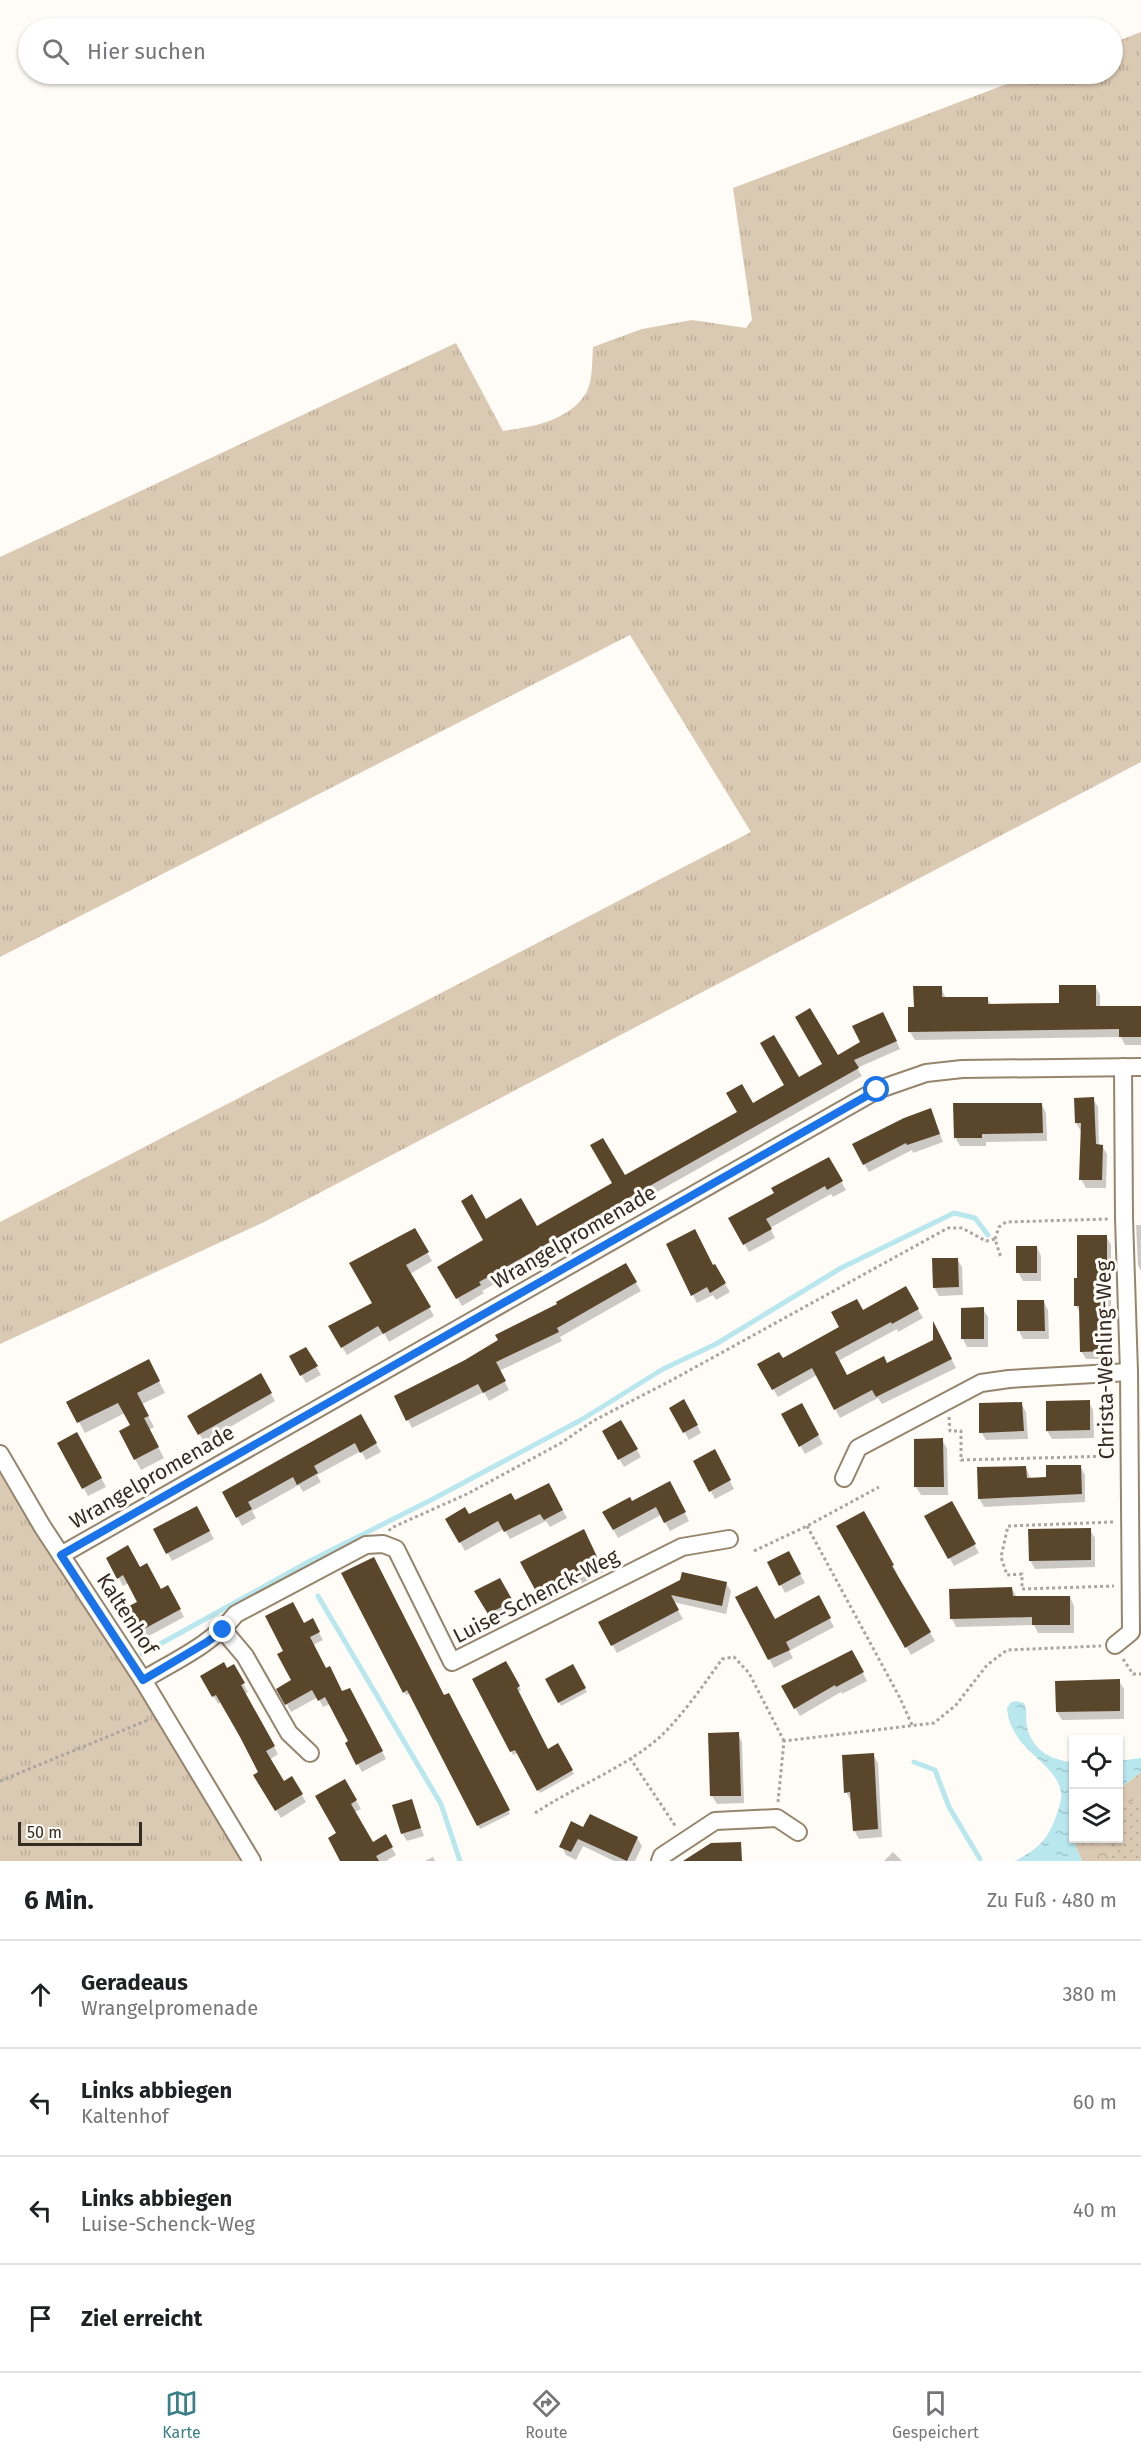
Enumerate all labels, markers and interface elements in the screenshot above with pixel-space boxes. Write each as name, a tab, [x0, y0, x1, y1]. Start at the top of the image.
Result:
search box	[18, 18, 1123, 84]
icon: search	[39, 35, 72, 68]
text: Hier suchen	[87, 38, 206, 65]
route start	[863, 1076, 889, 1102]
street label: Wrangelpromenade	[487, 1179, 661, 1295]
street label: Christa-Wehling-Weg	[1090, 1260, 1120, 1460]
street label: Wrangelpromenade	[65, 1419, 239, 1535]
street label: Luise-Schenck-Weg	[449, 1543, 623, 1649]
street label: Kaltenhof	[91, 1568, 164, 1661]
route end	[209, 1616, 235, 1642]
map controls	[1069, 1735, 1123, 1843]
button: locate	[1069, 1735, 1123, 1789]
button: layers	[1069, 1789, 1123, 1843]
scale bar	[18, 1819, 142, 1846]
text: 50 m	[27, 1823, 62, 1842]
text: 6 Min.	[24, 1885, 94, 1916]
text: Zu Fuß · 480 m	[987, 1888, 1117, 1912]
text: Geradeaus	[81, 1969, 188, 1996]
icon: ahead	[24, 1978, 57, 2011]
text: 380 m	[1062, 1982, 1117, 2006]
text: Wrangelpromenade	[81, 1996, 258, 2020]
text: Links abbiegen	[81, 2077, 232, 2104]
icon: left	[24, 2086, 57, 2119]
text: 60 m	[1073, 2090, 1117, 2114]
text: Kaltenhof	[81, 2104, 169, 2128]
text: Links abbiegen	[81, 2185, 232, 2212]
icon: left	[24, 2194, 57, 2227]
text: 40 m	[1073, 2198, 1117, 2222]
text: Luise-Schenck-Weg	[81, 2212, 255, 2236]
icon: arrive	[24, 2302, 57, 2335]
text: Ziel erreicht	[81, 2305, 202, 2332]
tab: Karte	[162, 2387, 201, 2442]
tab: Route	[525, 2387, 568, 2442]
tab: Gespeichert	[892, 2387, 979, 2442]

